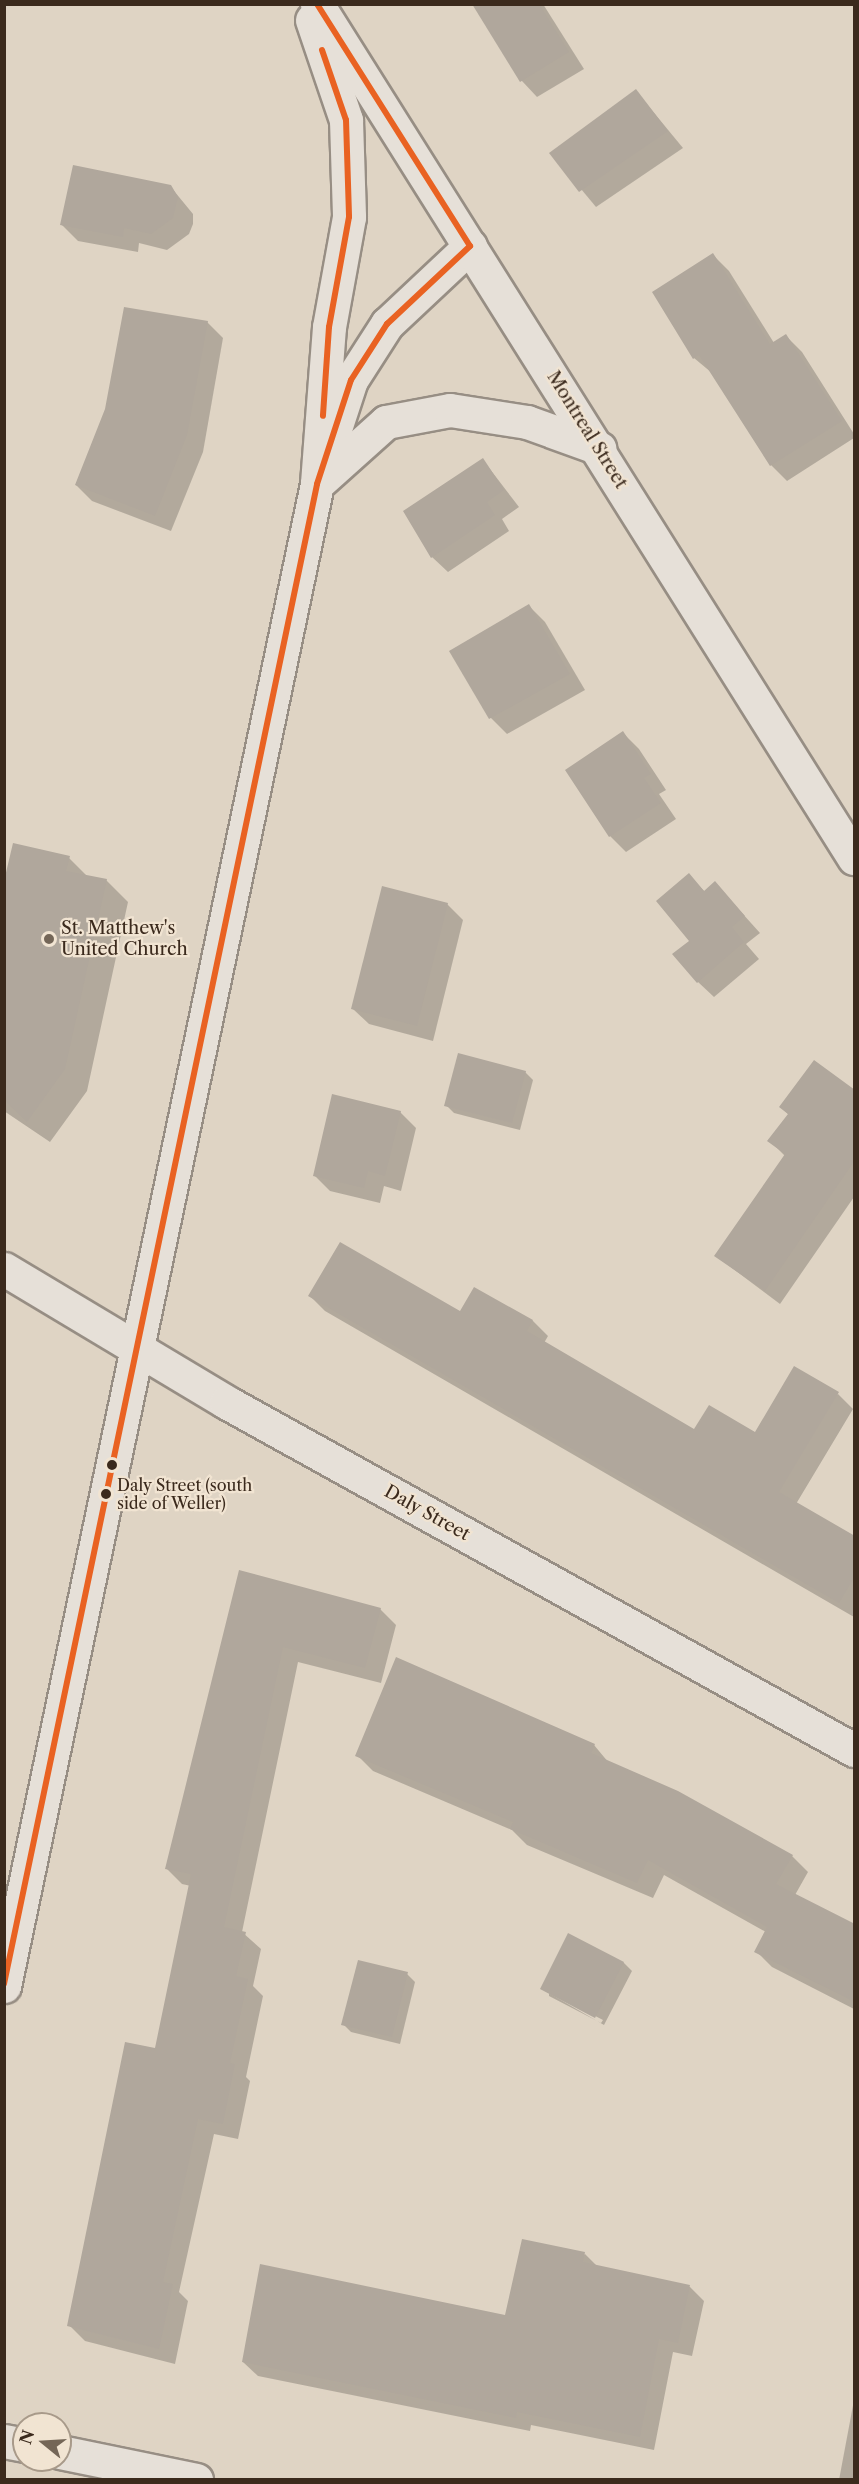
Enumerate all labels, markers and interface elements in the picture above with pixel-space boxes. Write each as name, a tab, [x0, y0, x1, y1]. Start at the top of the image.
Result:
street label: Montreal Street	[542, 367, 632, 493]
place label: St. Matthew's United Church	[61, 918, 188, 960]
marker: St. Matthew's United Church	[42, 932, 56, 946]
unlabelled marker	[106, 1459, 118, 1471]
place label: Daly Street (south side of Weller)	[117, 1475, 253, 1513]
street label: Daly Street	[380, 1481, 474, 1545]
marker: Daly Street (south side of Weller)	[100, 1488, 112, 1500]
north arrow	[12, 2412, 72, 2472]
text: N	[15, 2427, 38, 2447]

